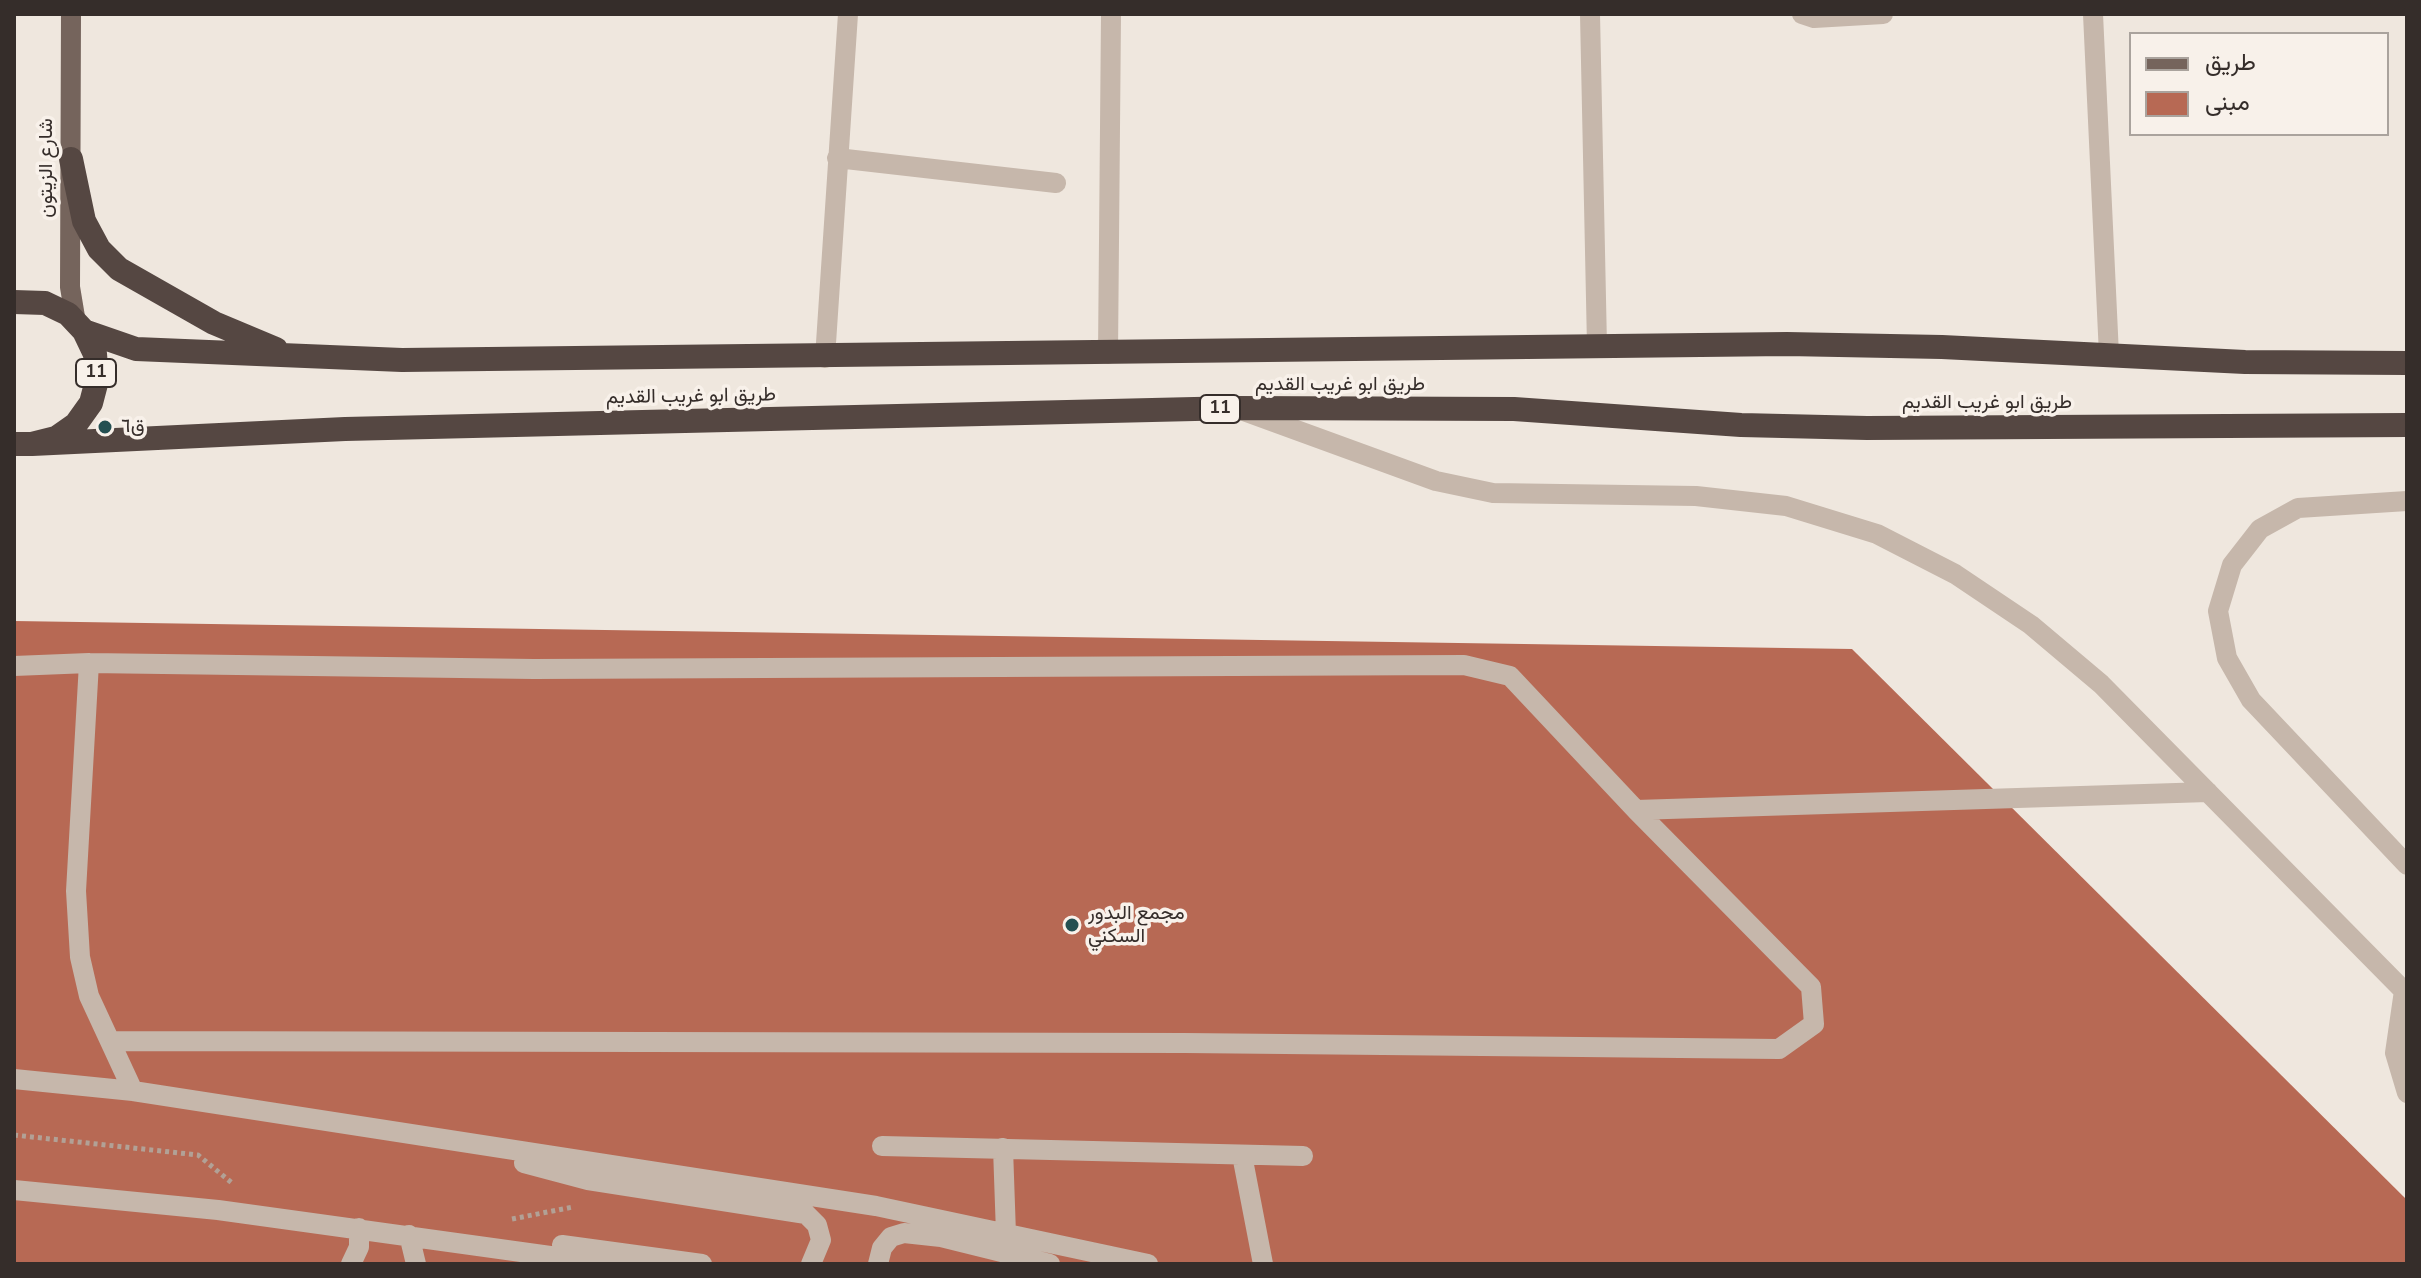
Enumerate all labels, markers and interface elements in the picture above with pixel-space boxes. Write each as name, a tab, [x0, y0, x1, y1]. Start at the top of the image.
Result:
legend	[2129, 32, 2389, 136]
text: طريق	[2205, 46, 2256, 78]
text: مبنى	[2205, 86, 2250, 118]
street label: شارع الزيتون	[35, 118, 59, 218]
road number: 11	[76, 359, 116, 387]
street label: طريق ابو غريب القديم	[1255, 373, 1425, 397]
street label: طريق ابو غريب القديم	[606, 384, 776, 410]
street label: طريق ابو غريب القديم	[1902, 391, 2072, 415]
road number: 11	[1200, 395, 1240, 423]
place label: ق٦	[121, 415, 145, 439]
marker: ق٦	[96, 418, 114, 436]
place label: مجمع البدور السكني	[1088, 902, 1185, 949]
marker: مجمع البدور السكني	[1063, 916, 1081, 934]

